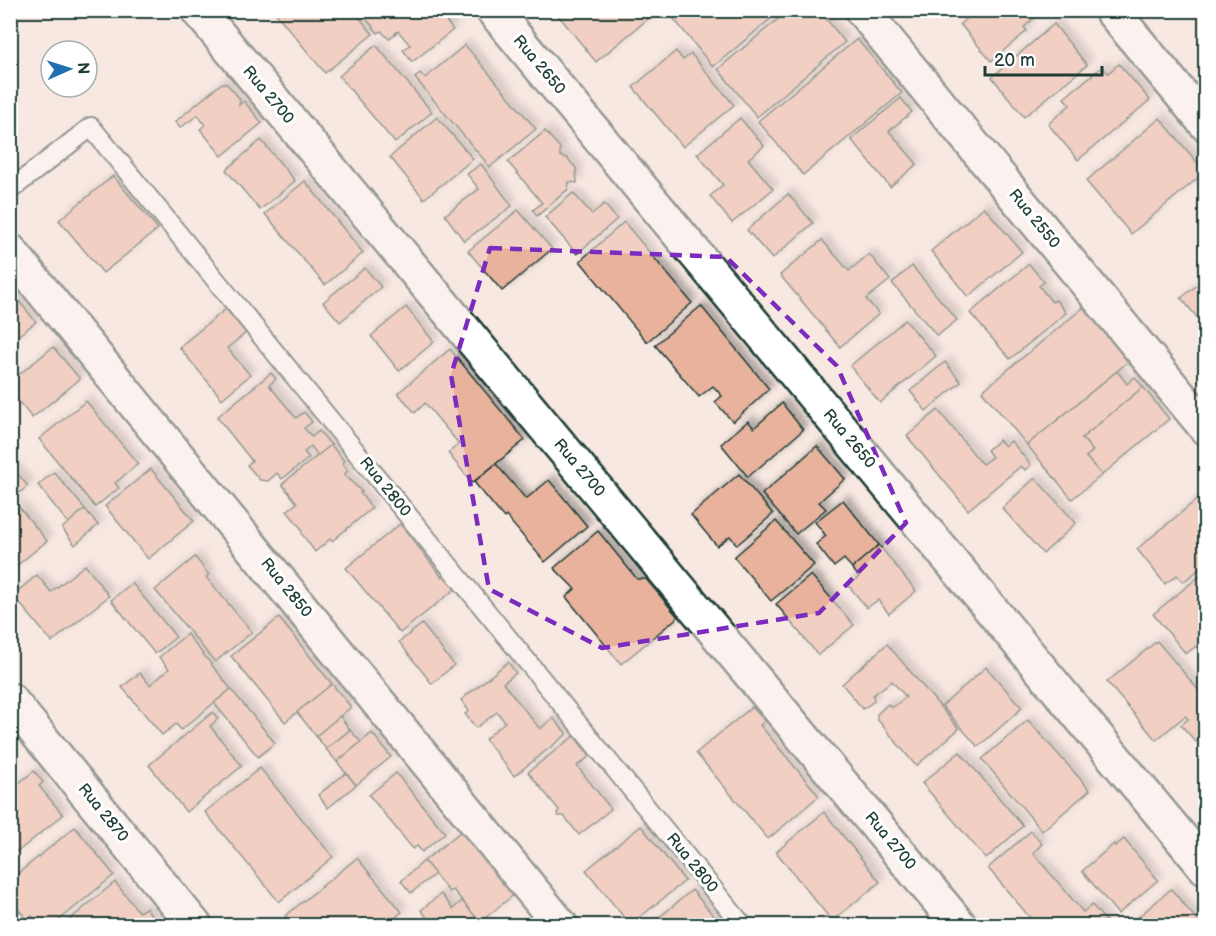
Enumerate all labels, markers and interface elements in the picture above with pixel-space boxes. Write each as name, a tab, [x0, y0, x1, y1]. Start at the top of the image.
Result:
street label: Rua 2650	[509, 32, 569, 98]
north arrow	[39, 39, 99, 99]
scale bar	[985, 39, 1102, 77]
text: 20 m	[994, 50, 1035, 71]
text: N	[73, 62, 92, 75]
street label: Rua 2700	[238, 62, 298, 128]
street label: Rua 2550	[1004, 185, 1064, 253]
street label: Rua 2650	[819, 406, 879, 472]
street label: Rua 2700	[549, 435, 609, 501]
street label: Rua 2800	[355, 453, 415, 521]
street label: Rua 2850	[256, 554, 316, 622]
street label: Rua 2870	[74, 780, 132, 846]
street label: Rua 2700	[860, 808, 920, 874]
street label: Rua 2800	[662, 829, 722, 897]

